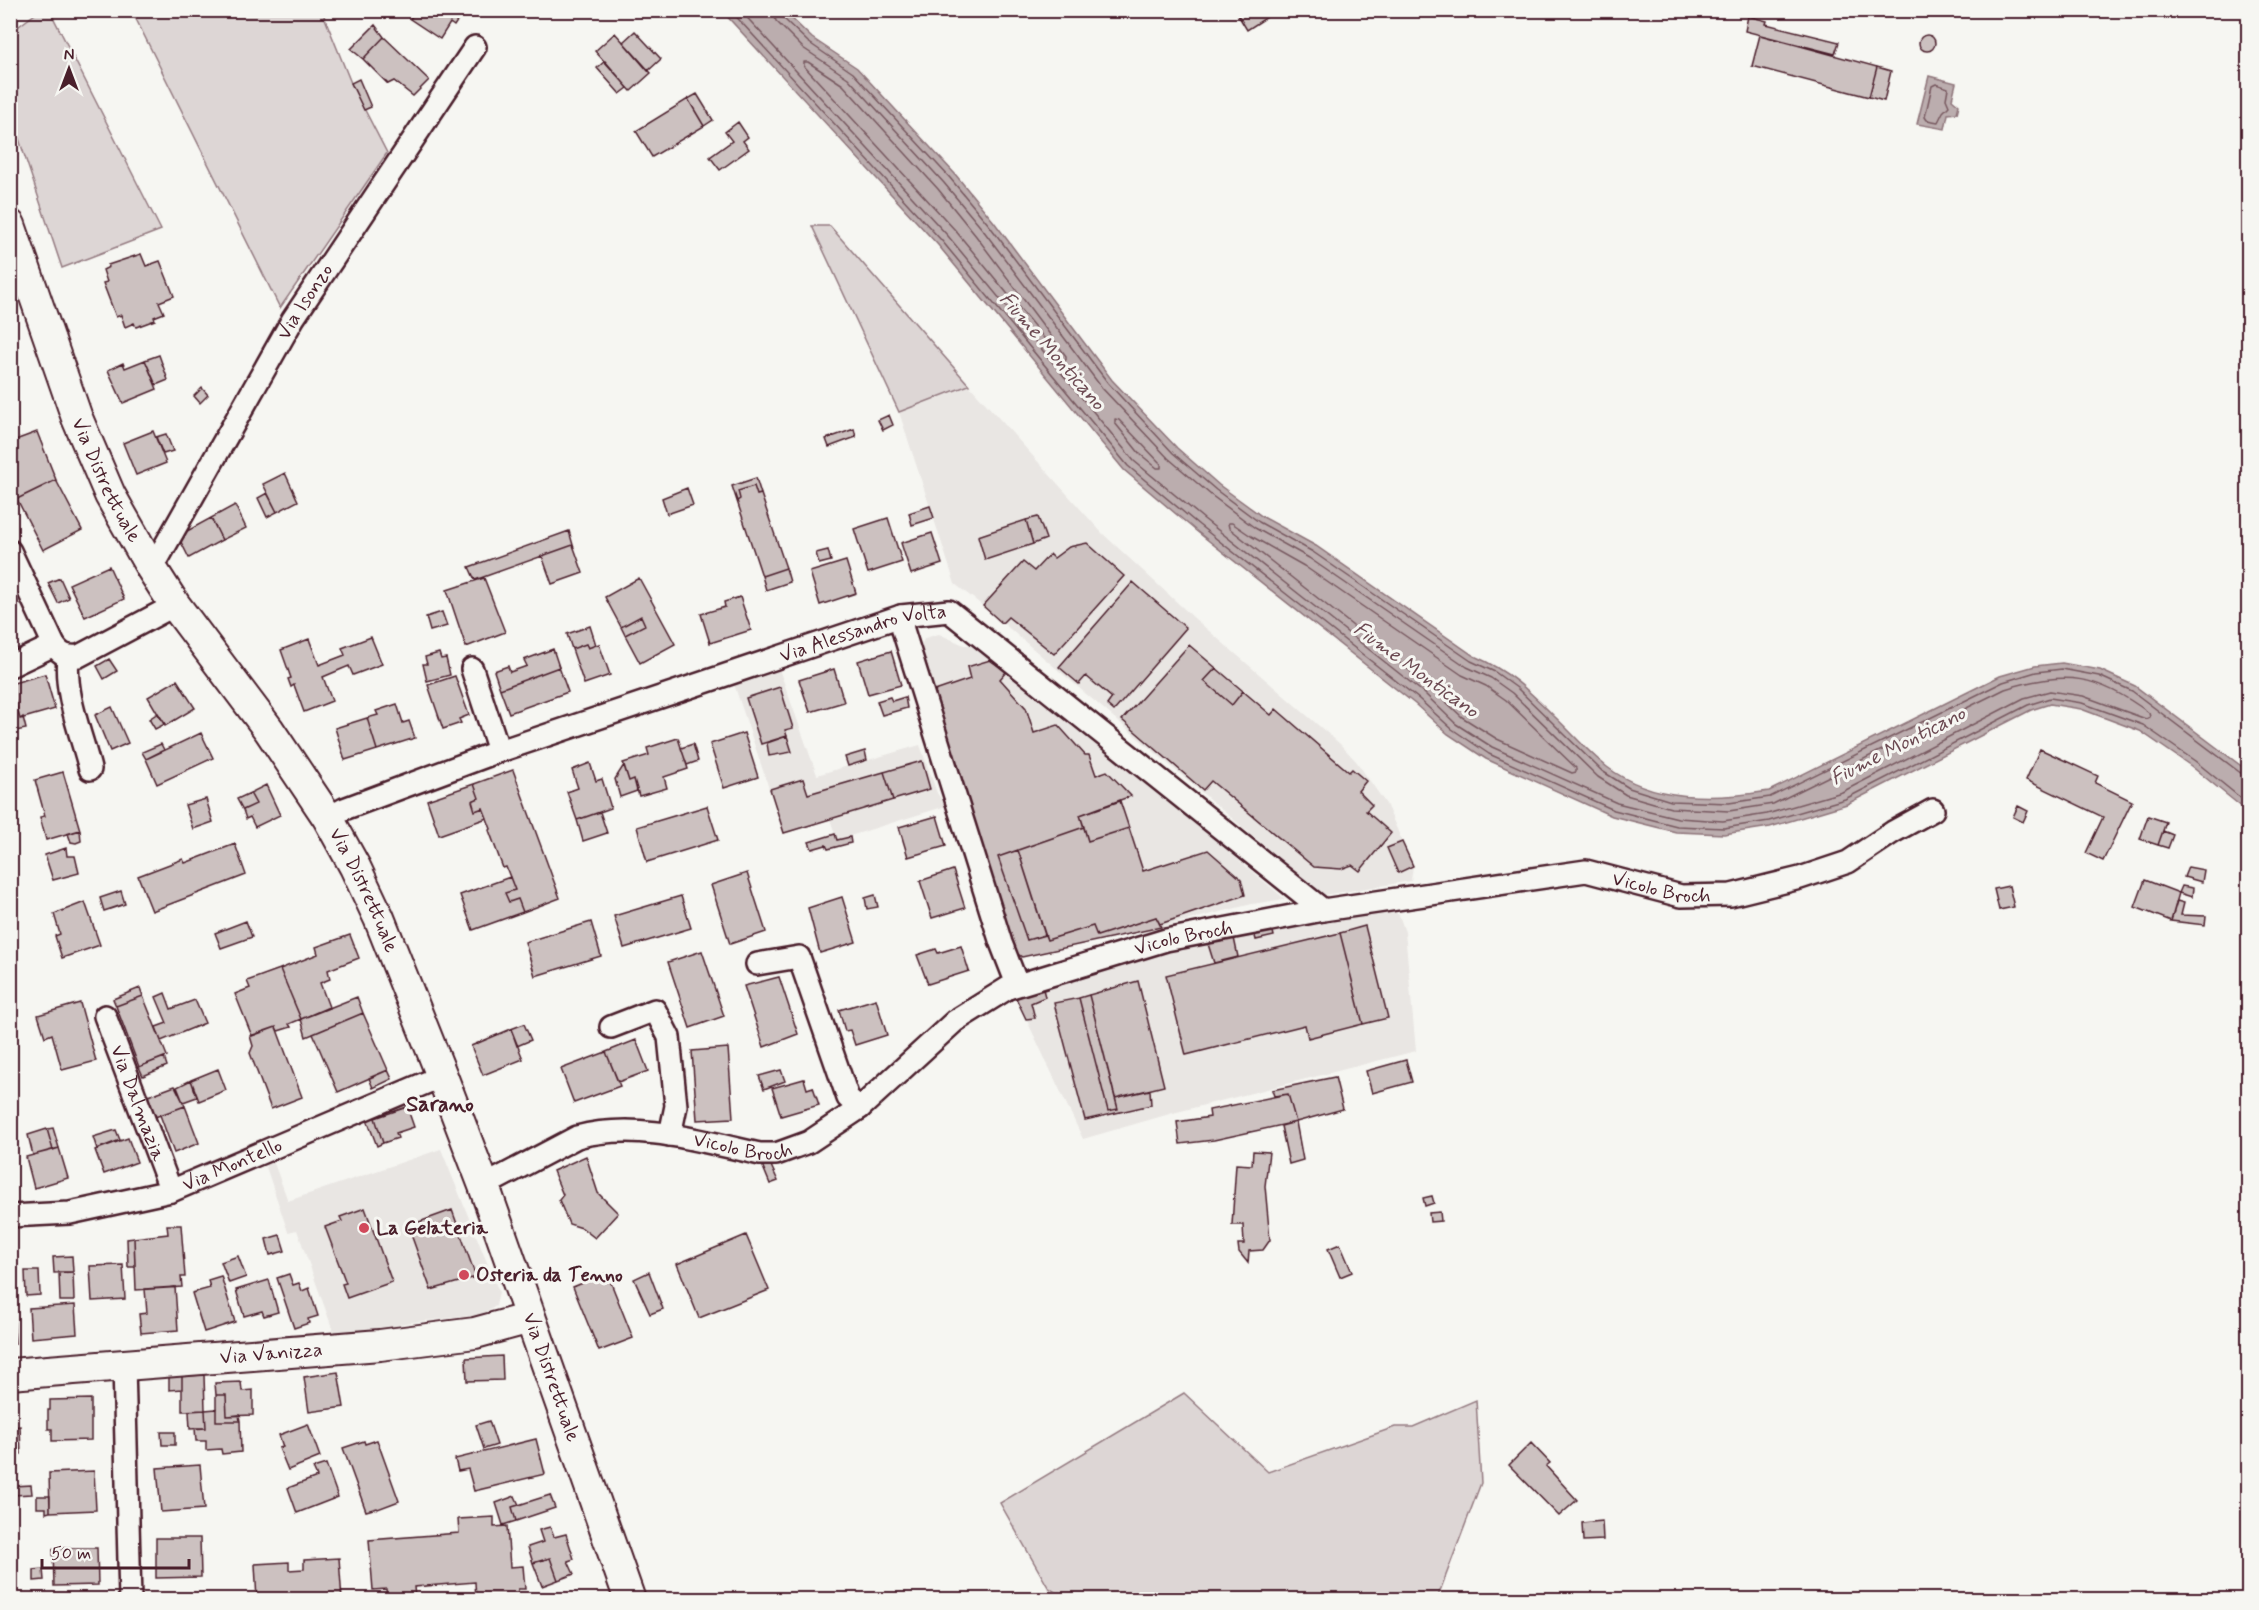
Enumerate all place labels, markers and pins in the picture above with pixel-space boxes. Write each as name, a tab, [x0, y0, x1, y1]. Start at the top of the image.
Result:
place label: La Gelateria	[376, 1215, 489, 1242]
marker: La Gelateria	[357, 1221, 371, 1235]
place label: Osteria da Tenno	[476, 1262, 623, 1289]
marker: Osteria da Tenno	[457, 1268, 471, 1282]

